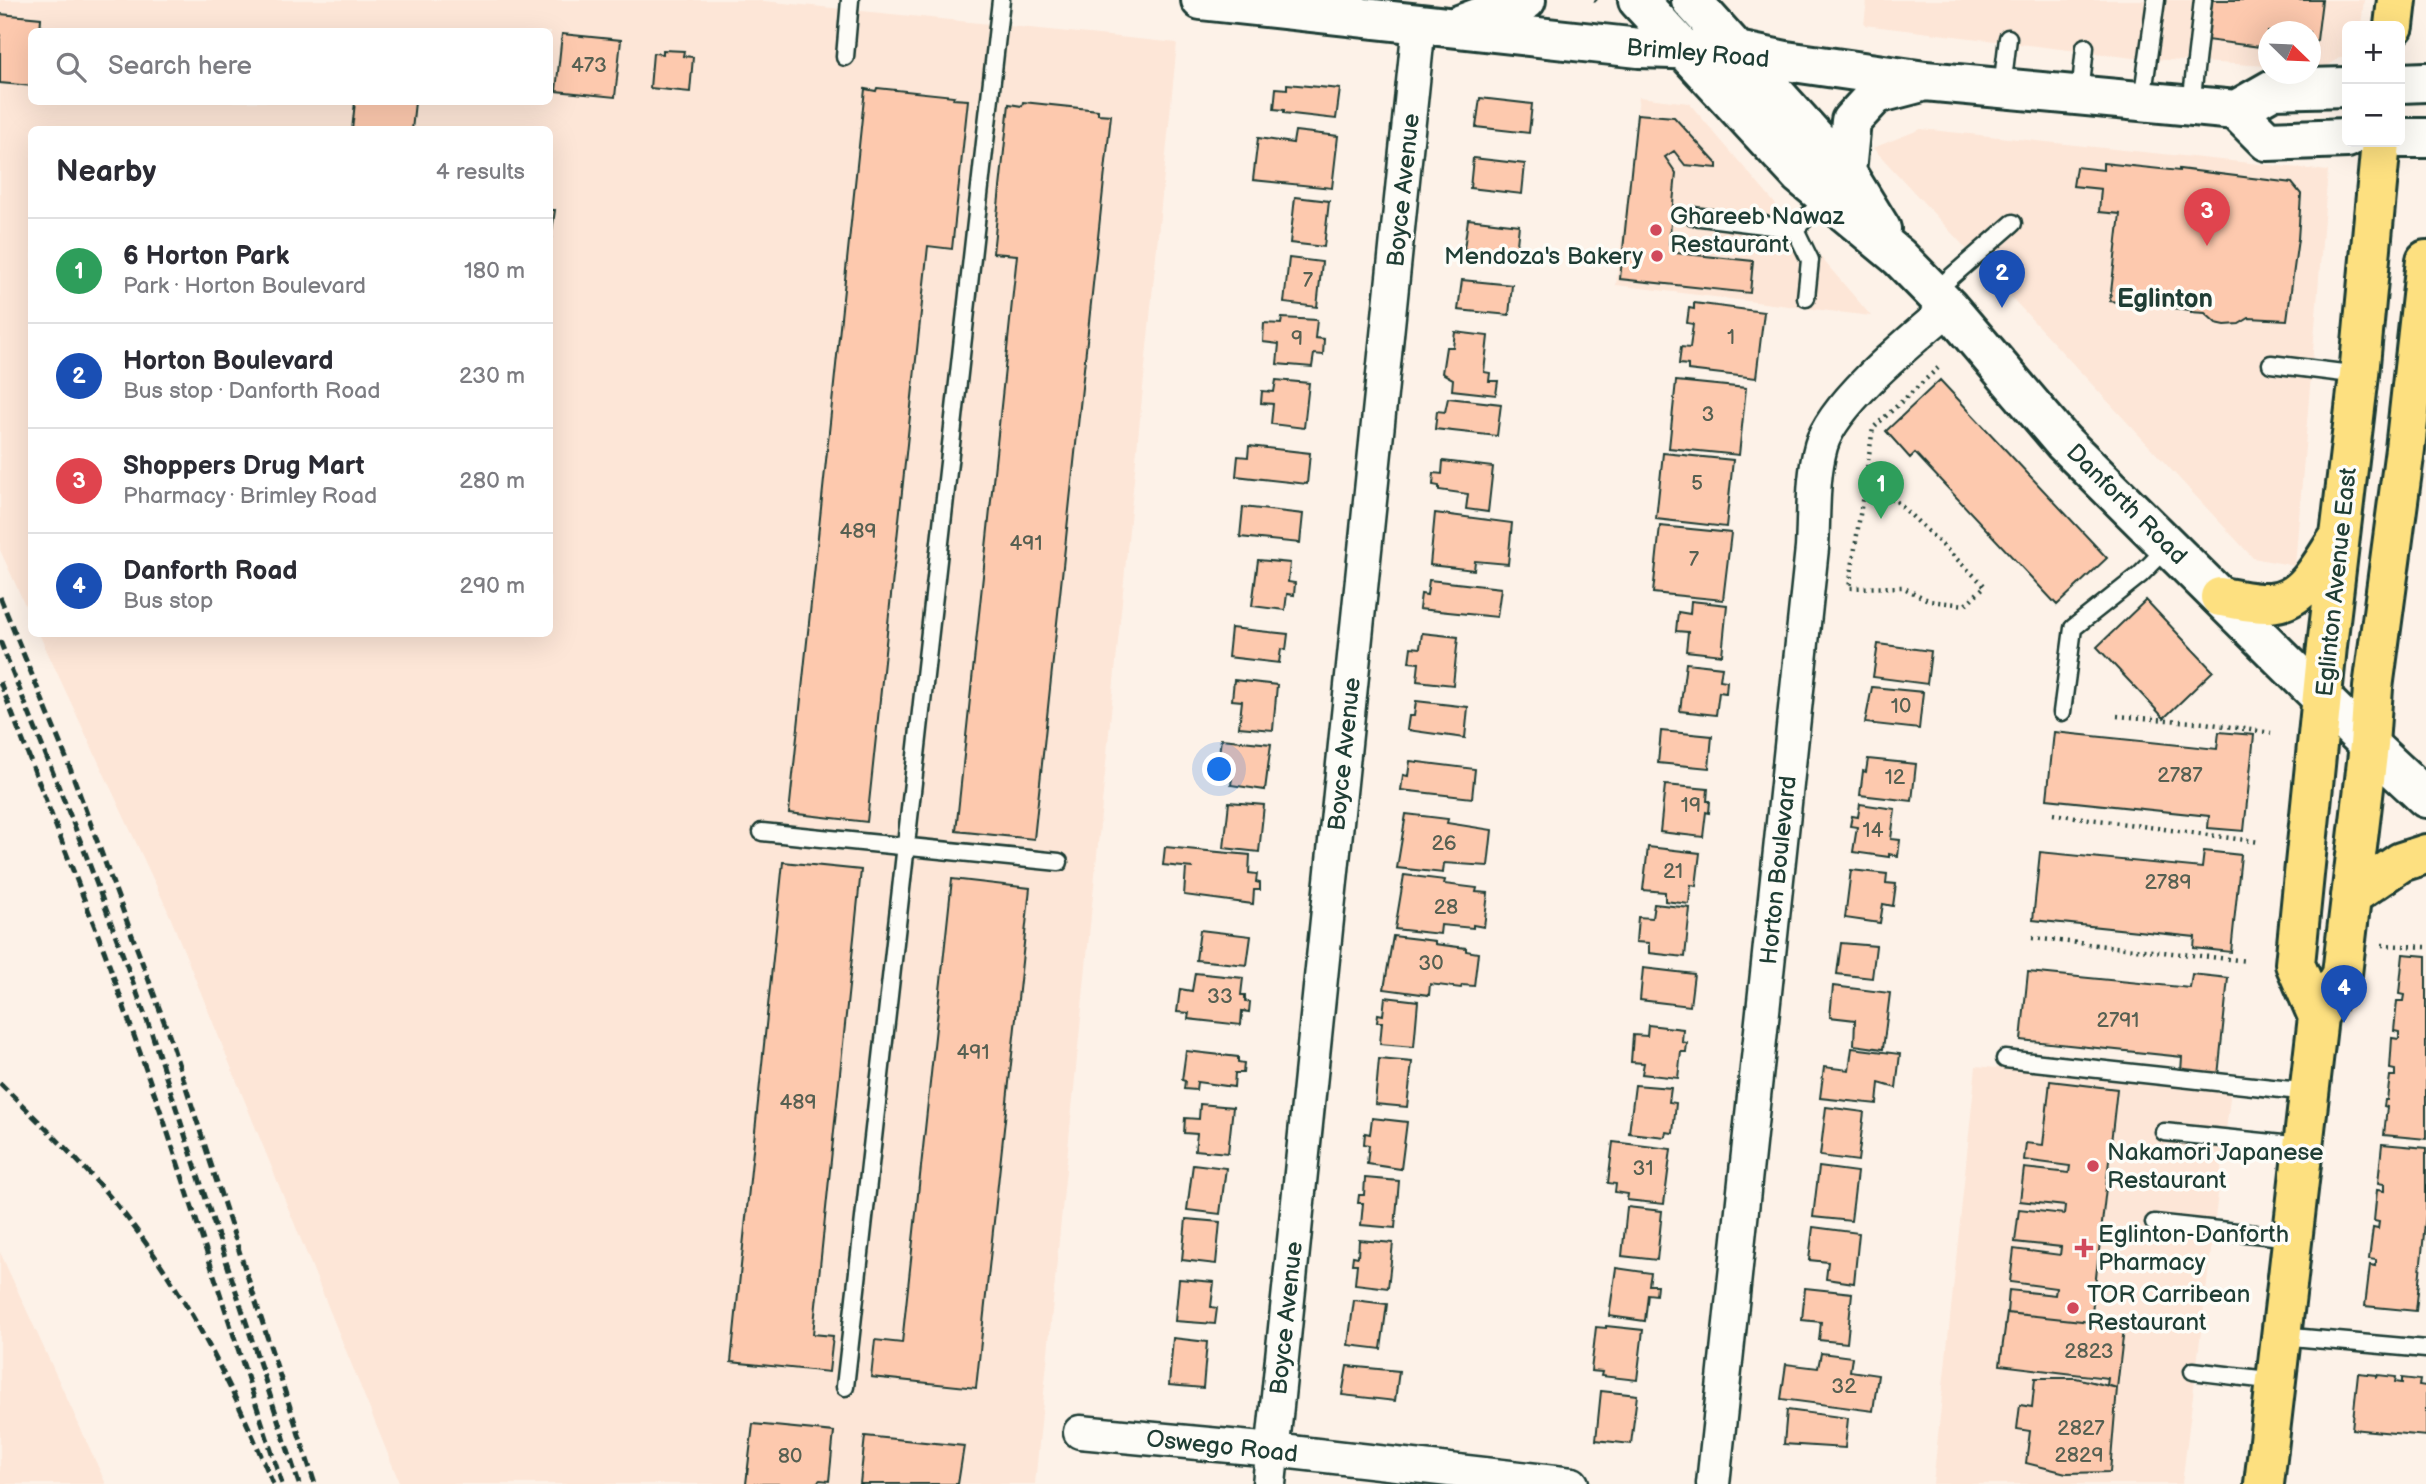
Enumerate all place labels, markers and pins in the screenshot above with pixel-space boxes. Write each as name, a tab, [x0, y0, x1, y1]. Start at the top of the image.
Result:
pin: 3	[2184, 188, 2230, 246]
place label: Ghareeb Nawaz Restaurant	[1670, 202, 1845, 259]
marker: Ghareeb Nawaz Restaurant	[1648, 222, 1664, 238]
place label: Mendoza's Bakery	[1444, 242, 1643, 271]
marker: Mendoza's Bakery	[1649, 248, 1665, 264]
pin: 2	[1979, 250, 2025, 308]
pin: 1	[1858, 461, 1904, 519]
pin: 4	[2321, 965, 2367, 1023]
place label: Nakamori Japanese Restaurant	[2107, 1138, 2324, 1195]
marker: Nakamori Japanese Restaurant	[2085, 1158, 2101, 1174]
place label: Eglinton-Danforth Pharmacy	[2098, 1220, 2289, 1277]
marker: Eglinton-Danforth Pharmacy	[2076, 1240, 2092, 1256]
place label: TOR Carribean Restaurant	[2087, 1280, 2250, 1337]
marker: TOR Carribean Restaurant	[2065, 1300, 2081, 1316]

